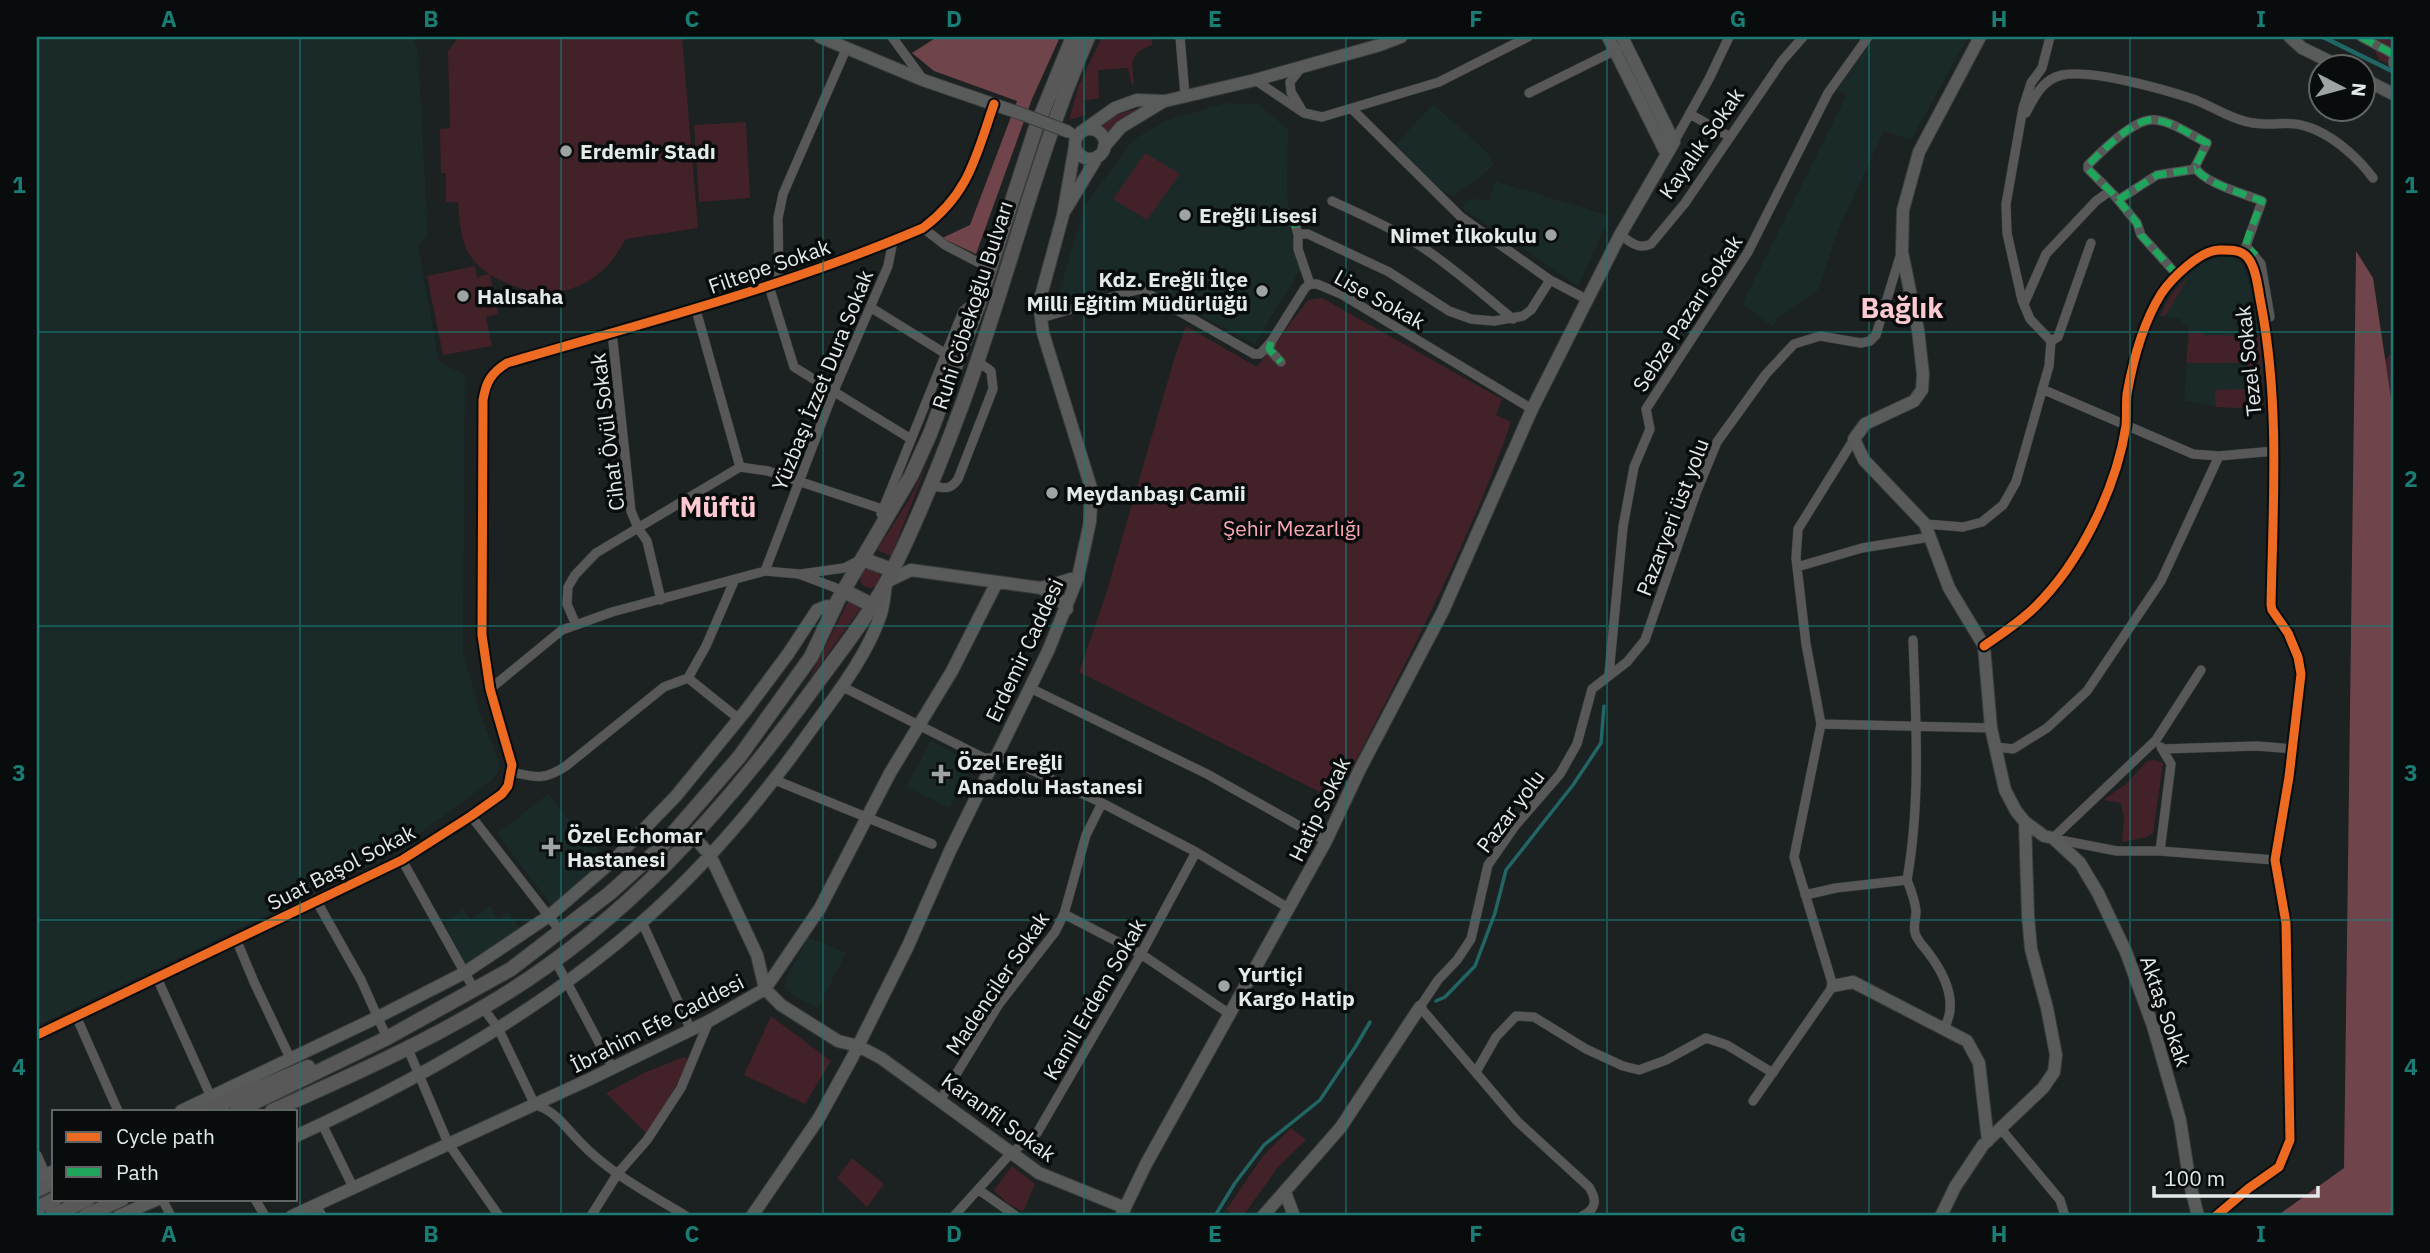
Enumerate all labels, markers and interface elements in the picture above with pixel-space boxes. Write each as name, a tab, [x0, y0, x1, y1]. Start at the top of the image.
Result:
text: A	[161, 3, 177, 33]
text: B	[423, 3, 439, 33]
text: C	[685, 3, 700, 33]
text: D	[946, 3, 962, 33]
text: E	[1208, 3, 1222, 33]
text: F	[1469, 3, 1483, 33]
text: G	[1730, 3, 1746, 33]
text: H	[1991, 3, 2007, 33]
text: I	[2256, 3, 2266, 33]
north arrow	[2308, 52, 2378, 122]
street label: Kayalık Sokak	[1652, 82, 1750, 204]
text: N	[2346, 82, 2372, 98]
place label: Erdemir Stadı	[580, 137, 716, 165]
marker: Erdemir Stadı	[558, 143, 574, 159]
text: 1	[12, 169, 26, 199]
text: 1	[2404, 169, 2418, 199]
street label: Ruhi Cöbekoğlu Bulvarı	[925, 197, 1019, 413]
place label: Ereğli Lisesi	[1199, 201, 1317, 229]
marker: Ereğli Lisesi	[1177, 207, 1193, 223]
place label: Nimet İlkokulu	[1390, 221, 1537, 249]
marker: Nimet İlkokulu	[1543, 227, 1559, 243]
street label: Sebze Pazarı Sokak	[1626, 229, 1748, 397]
street label: Filtepe Sokak	[704, 232, 834, 300]
street label: Lise Sokak	[1330, 263, 1430, 335]
street label: Yüzbaşı İzzet Dura Sokak	[765, 265, 879, 495]
place label: Kdz. Ereğli İlçe Milli Eğitim Müdürlüğü	[1026, 265, 1248, 317]
place label: Halısaha	[477, 282, 564, 310]
marker: Kdz. Ereğli İlçe Milli Eğitim Müdürlüğü	[1254, 283, 1270, 299]
marker: Halısaha	[455, 288, 471, 304]
district label: Bağlık	[1861, 289, 1944, 326]
street label: Tezel Sokak	[2228, 304, 2268, 418]
street label: Cihat Övül Sokak	[583, 352, 631, 512]
street label: Pazaryeri üst yolu	[1629, 434, 1715, 600]
text: 2	[12, 463, 26, 493]
text: 2	[2404, 463, 2418, 493]
place label: Meydanbaşı Camii	[1066, 479, 1246, 507]
marker: Meydanbaşı Camii	[1044, 485, 1060, 501]
district label: Müftü	[679, 488, 757, 525]
park label: Şehir Mezarlığı	[1223, 514, 1361, 542]
street label: Erdemir Caddesi	[978, 574, 1070, 726]
place label: Özel Ereğli Anadolu Hastanesi	[957, 748, 1143, 800]
street label: Hatip Sokak	[1282, 752, 1356, 866]
text: 3	[12, 757, 26, 787]
text: 3	[2404, 757, 2418, 787]
marker: Özel Ereğli Anadolu Hastanesi	[931, 764, 951, 784]
street label: Pazar yolu	[1470, 764, 1550, 858]
street label: Suat Başol Sokak	[262, 818, 420, 916]
place label: Özel Echomar Hastanesi	[567, 821, 703, 873]
marker: Özel Echomar Hastanesi	[541, 837, 561, 857]
street label: Madenciler Sokak	[939, 906, 1055, 1060]
street label: Kamil Erdem Sokak	[1036, 913, 1152, 1085]
street label: Aktaş Sokak	[2134, 952, 2198, 1070]
place label: Yurtiçi Kargo Hatip	[1238, 960, 1355, 1012]
street label: İbrahim Efe Caddesi	[566, 967, 748, 1079]
marker: Yurtiçi Kargo Hatip	[1216, 978, 1232, 994]
text: 4	[12, 1051, 26, 1081]
text: 4	[2404, 1051, 2418, 1081]
street label: Karanfil Sokak	[936, 1066, 1062, 1168]
legend	[52, 1110, 298, 1200]
text: Cycle path	[116, 1122, 215, 1150]
scale bar	[2154, 1155, 2318, 1199]
text: Path	[116, 1158, 159, 1186]
text: 100 m	[2164, 1164, 2225, 1192]
text: A	[161, 1218, 177, 1248]
text: B	[423, 1218, 439, 1248]
text: C	[685, 1218, 700, 1248]
text: D	[946, 1218, 962, 1248]
text: E	[1208, 1218, 1222, 1248]
text: F	[1469, 1218, 1483, 1248]
text: G	[1730, 1218, 1746, 1248]
text: H	[1991, 1218, 2007, 1248]
text: I	[2256, 1218, 2266, 1248]

